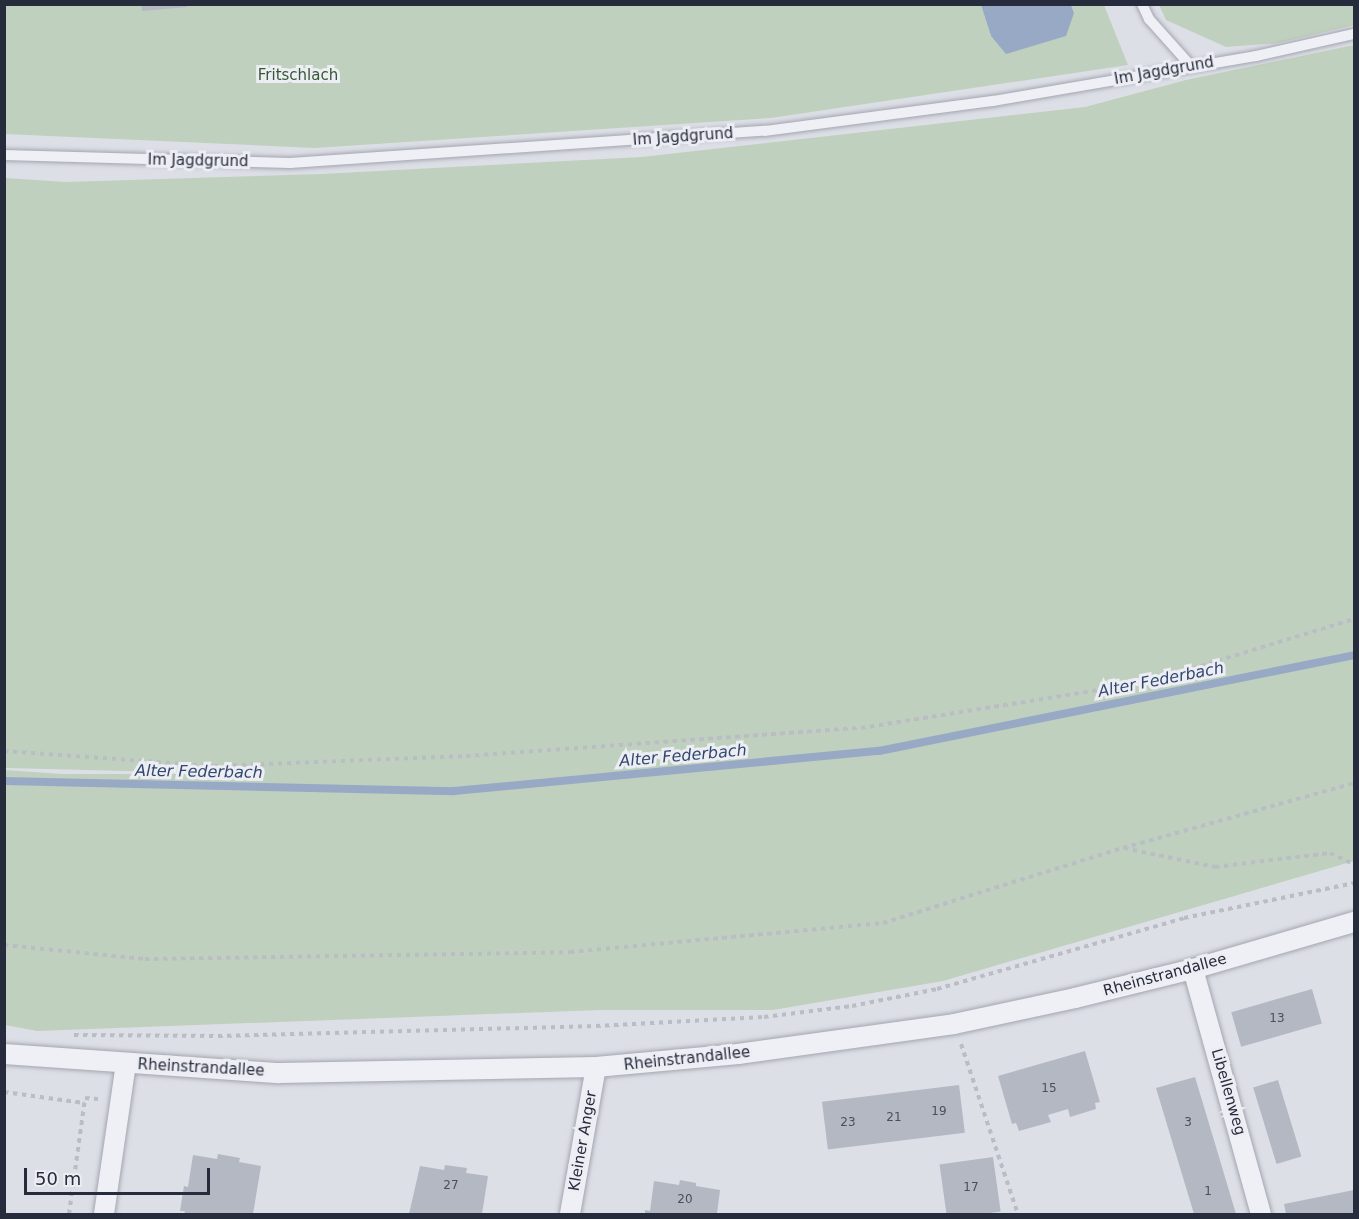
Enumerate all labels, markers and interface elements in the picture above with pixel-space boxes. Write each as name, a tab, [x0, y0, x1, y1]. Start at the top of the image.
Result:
street label: Im Jagdgrund	[1113, 53, 1215, 89]
park label: Fritschlach	[258, 67, 338, 85]
street label: Im Jagdgrund	[632, 125, 734, 149]
street label: Im Jagdgrund	[148, 151, 248, 171]
water label: Alter Federbach	[1096, 658, 1226, 702]
water label: Alter Federbach	[619, 741, 747, 771]
water label: Alter Federbach	[135, 761, 263, 783]
street label: Rheinstrandallee	[1101, 950, 1229, 1000]
house number: 13	[1269, 1012, 1285, 1026]
street label: Rheinstrandallee	[623, 1043, 751, 1075]
street label: Libellenweg	[1207, 1047, 1249, 1137]
street label: Rheinstrandallee	[137, 1056, 265, 1080]
house number: 15	[1041, 1082, 1057, 1096]
street label: Kleiner Anger	[565, 1089, 601, 1193]
house number: 19	[931, 1105, 947, 1119]
house number: 21	[886, 1111, 902, 1125]
house number: 23	[840, 1116, 856, 1130]
house number: 3	[1184, 1116, 1192, 1130]
scale bar	[27, 1156, 213, 1194]
text: 50 m	[35, 1168, 81, 1189]
house number: 27	[443, 1179, 459, 1193]
house number: 17	[963, 1181, 979, 1195]
house number: 1	[1204, 1185, 1212, 1199]
house number: 20	[677, 1193, 693, 1207]

